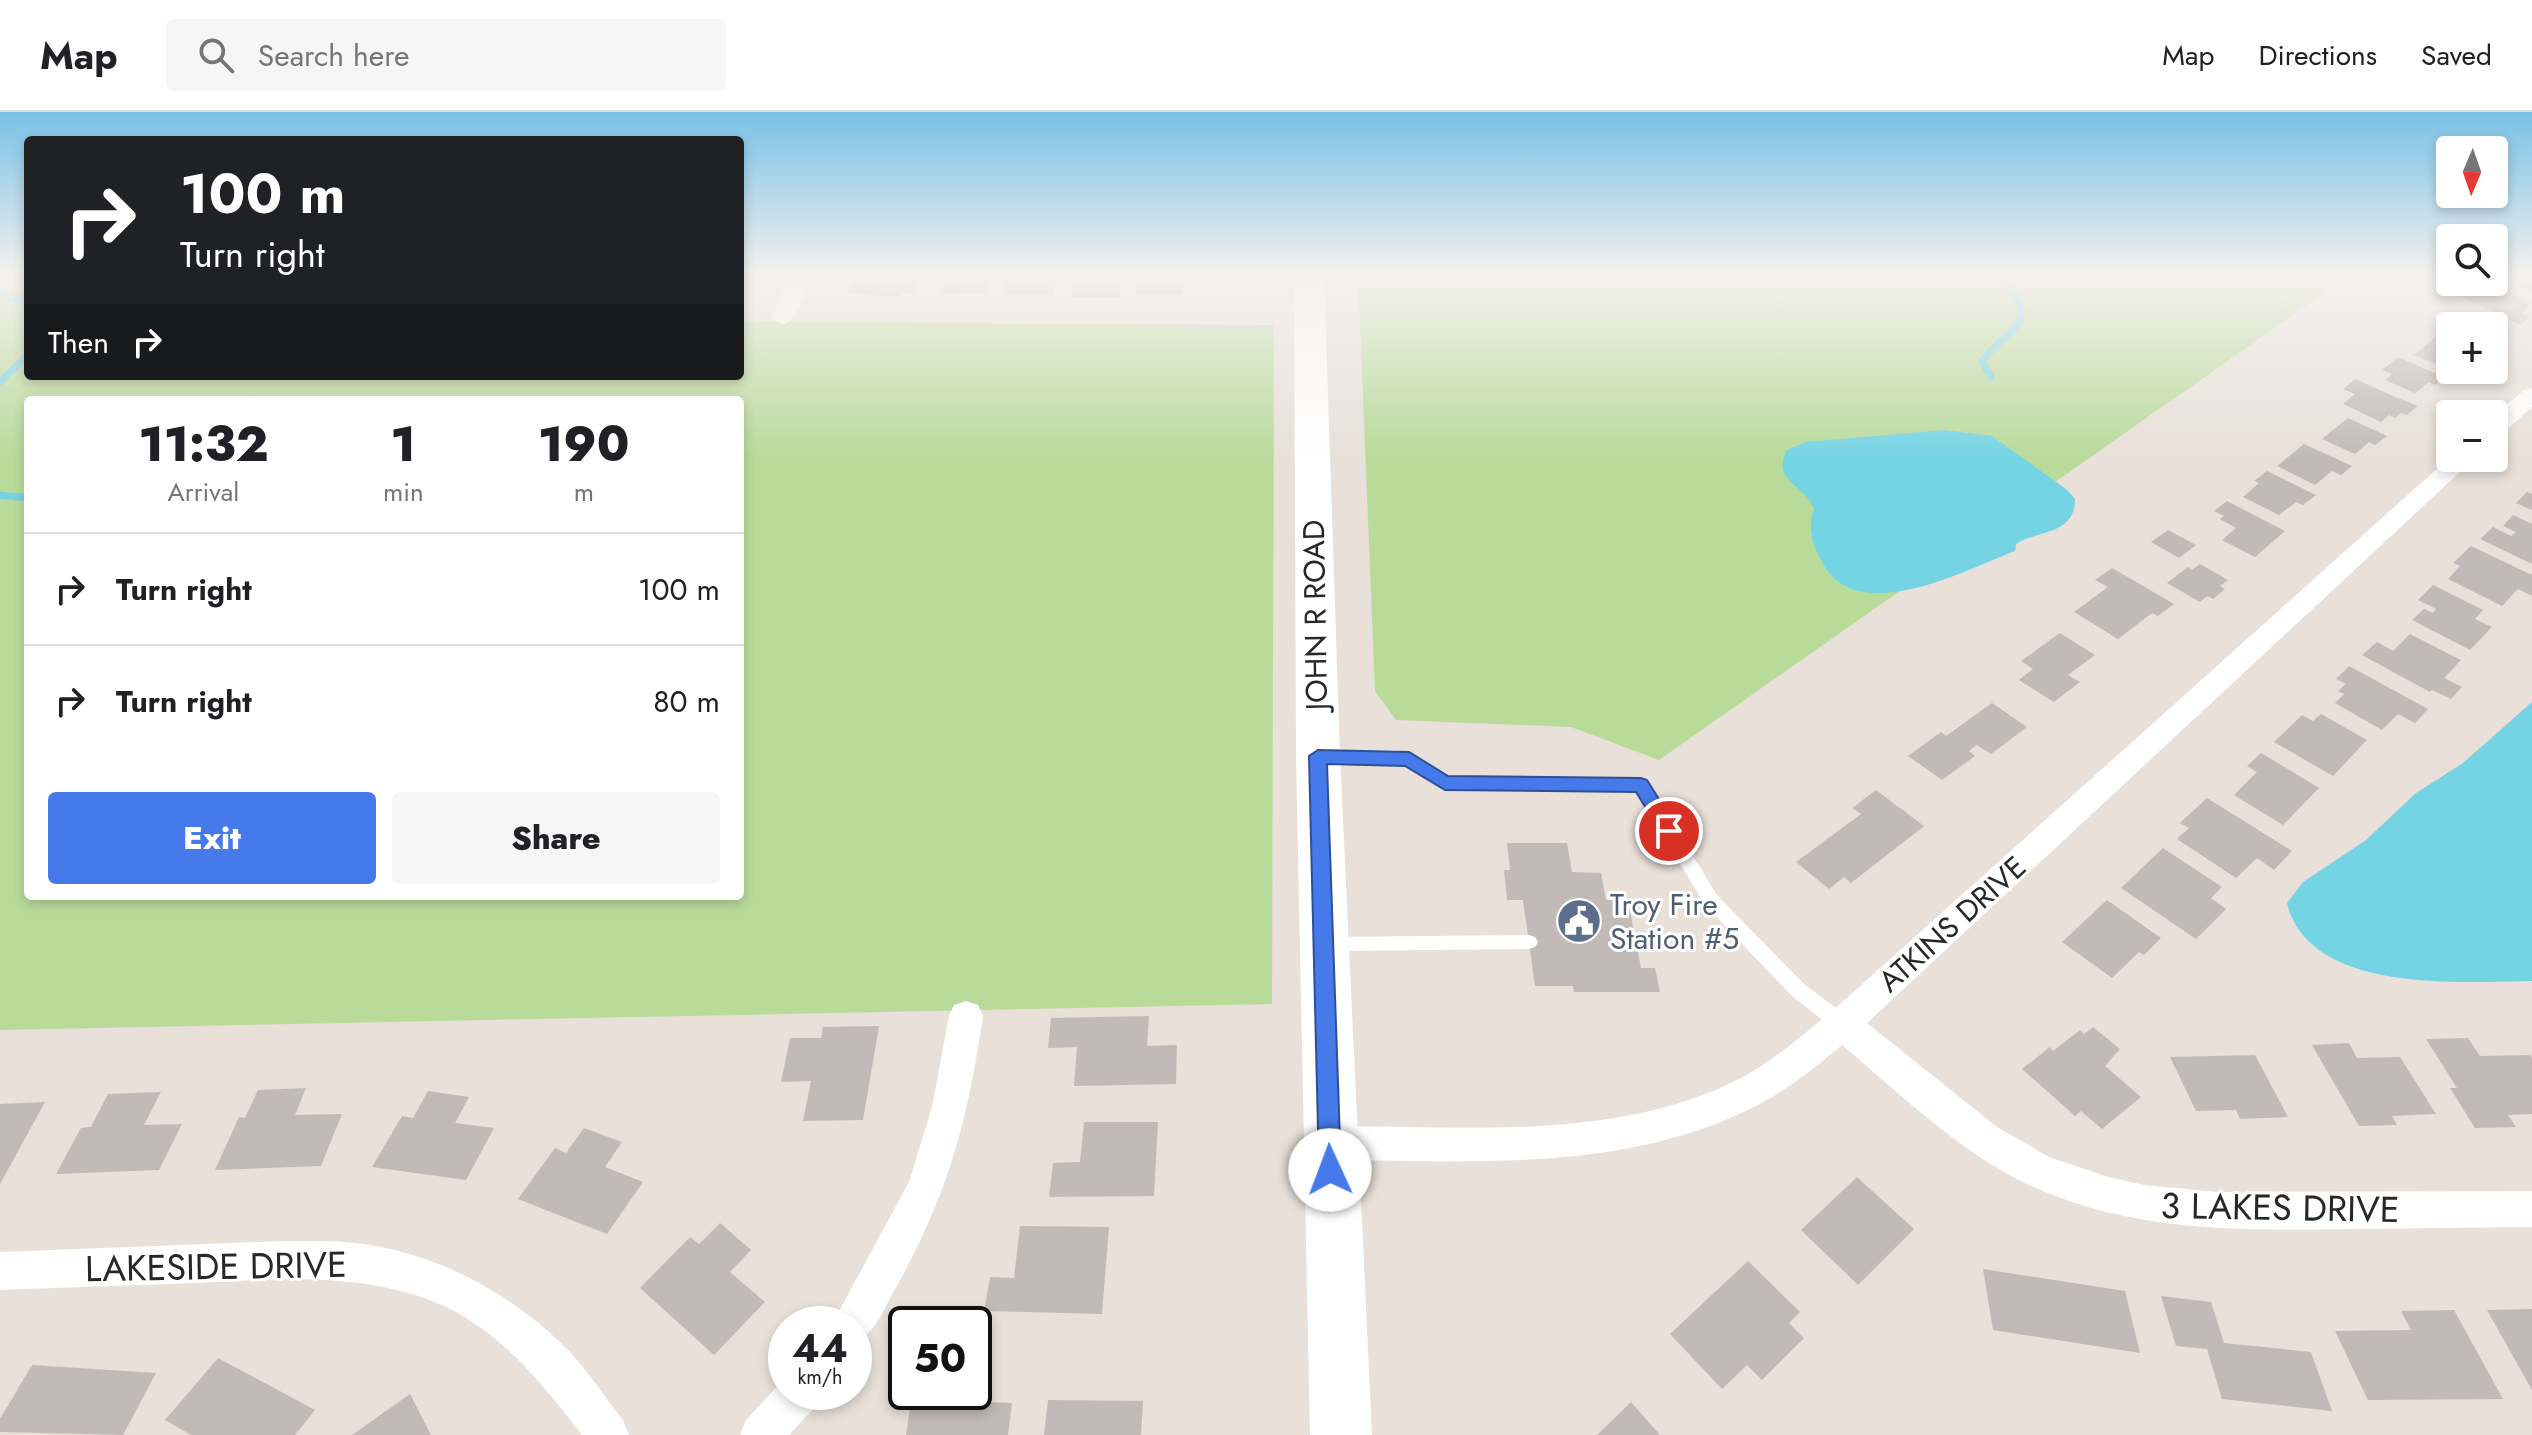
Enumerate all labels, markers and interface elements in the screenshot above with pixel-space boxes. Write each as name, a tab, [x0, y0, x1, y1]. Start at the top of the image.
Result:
search box	[166, 19, 726, 91]
text: Map	[40, 28, 118, 83]
icon: search	[194, 33, 238, 77]
text: Search here	[258, 34, 410, 77]
text: Map	[2162, 35, 2214, 76]
text: Directions	[2258, 35, 2377, 76]
text: Saved	[2421, 35, 2492, 76]
north arrow	[2436, 136, 2508, 208]
map controls	[2436, 136, 2508, 472]
text: 100 m	[180, 153, 345, 234]
icon: right	[48, 168, 152, 272]
button: search	[2436, 224, 2508, 296]
text: Turn right	[180, 228, 325, 280]
button: +	[2436, 312, 2508, 384]
icon: right	[125, 320, 169, 364]
text: Then	[48, 321, 109, 364]
button: −	[2436, 400, 2508, 472]
text: 11:32	[138, 410, 268, 479]
text: 1	[391, 410, 416, 479]
text: 190	[538, 410, 630, 479]
text: Arrival	[168, 473, 239, 511]
text: min	[383, 473, 424, 511]
text: m	[574, 473, 594, 511]
street label: JOHN R ROAD	[1292, 520, 1338, 714]
icon: right	[48, 567, 92, 611]
text: Turn right	[116, 568, 252, 611]
text: 100 m	[638, 568, 720, 611]
icon: right	[48, 679, 92, 723]
text: Turn right	[116, 680, 252, 723]
text: 80 m	[653, 680, 720, 723]
button: Exit	[48, 792, 376, 884]
button: Share	[392, 792, 720, 884]
pin	[1635, 797, 1703, 865]
icon: arrive	[1647, 809, 1691, 853]
street label: ATKINS DRIVE	[1869, 846, 2035, 1002]
place label: Troy Fire Station #5	[1610, 883, 1739, 960]
public building icon: Troy Fire Station #5	[1555, 897, 1603, 945]
position arrow	[1288, 1128, 1372, 1212]
street label: 3 LAKES DRIVE	[2160, 1179, 2400, 1235]
street label: LAKESIDE DRIVE	[85, 1238, 347, 1294]
speed limit sign: 50	[888, 1306, 992, 1410]
text: 44	[792, 1319, 848, 1377]
text: km/h	[797, 1363, 843, 1392]

